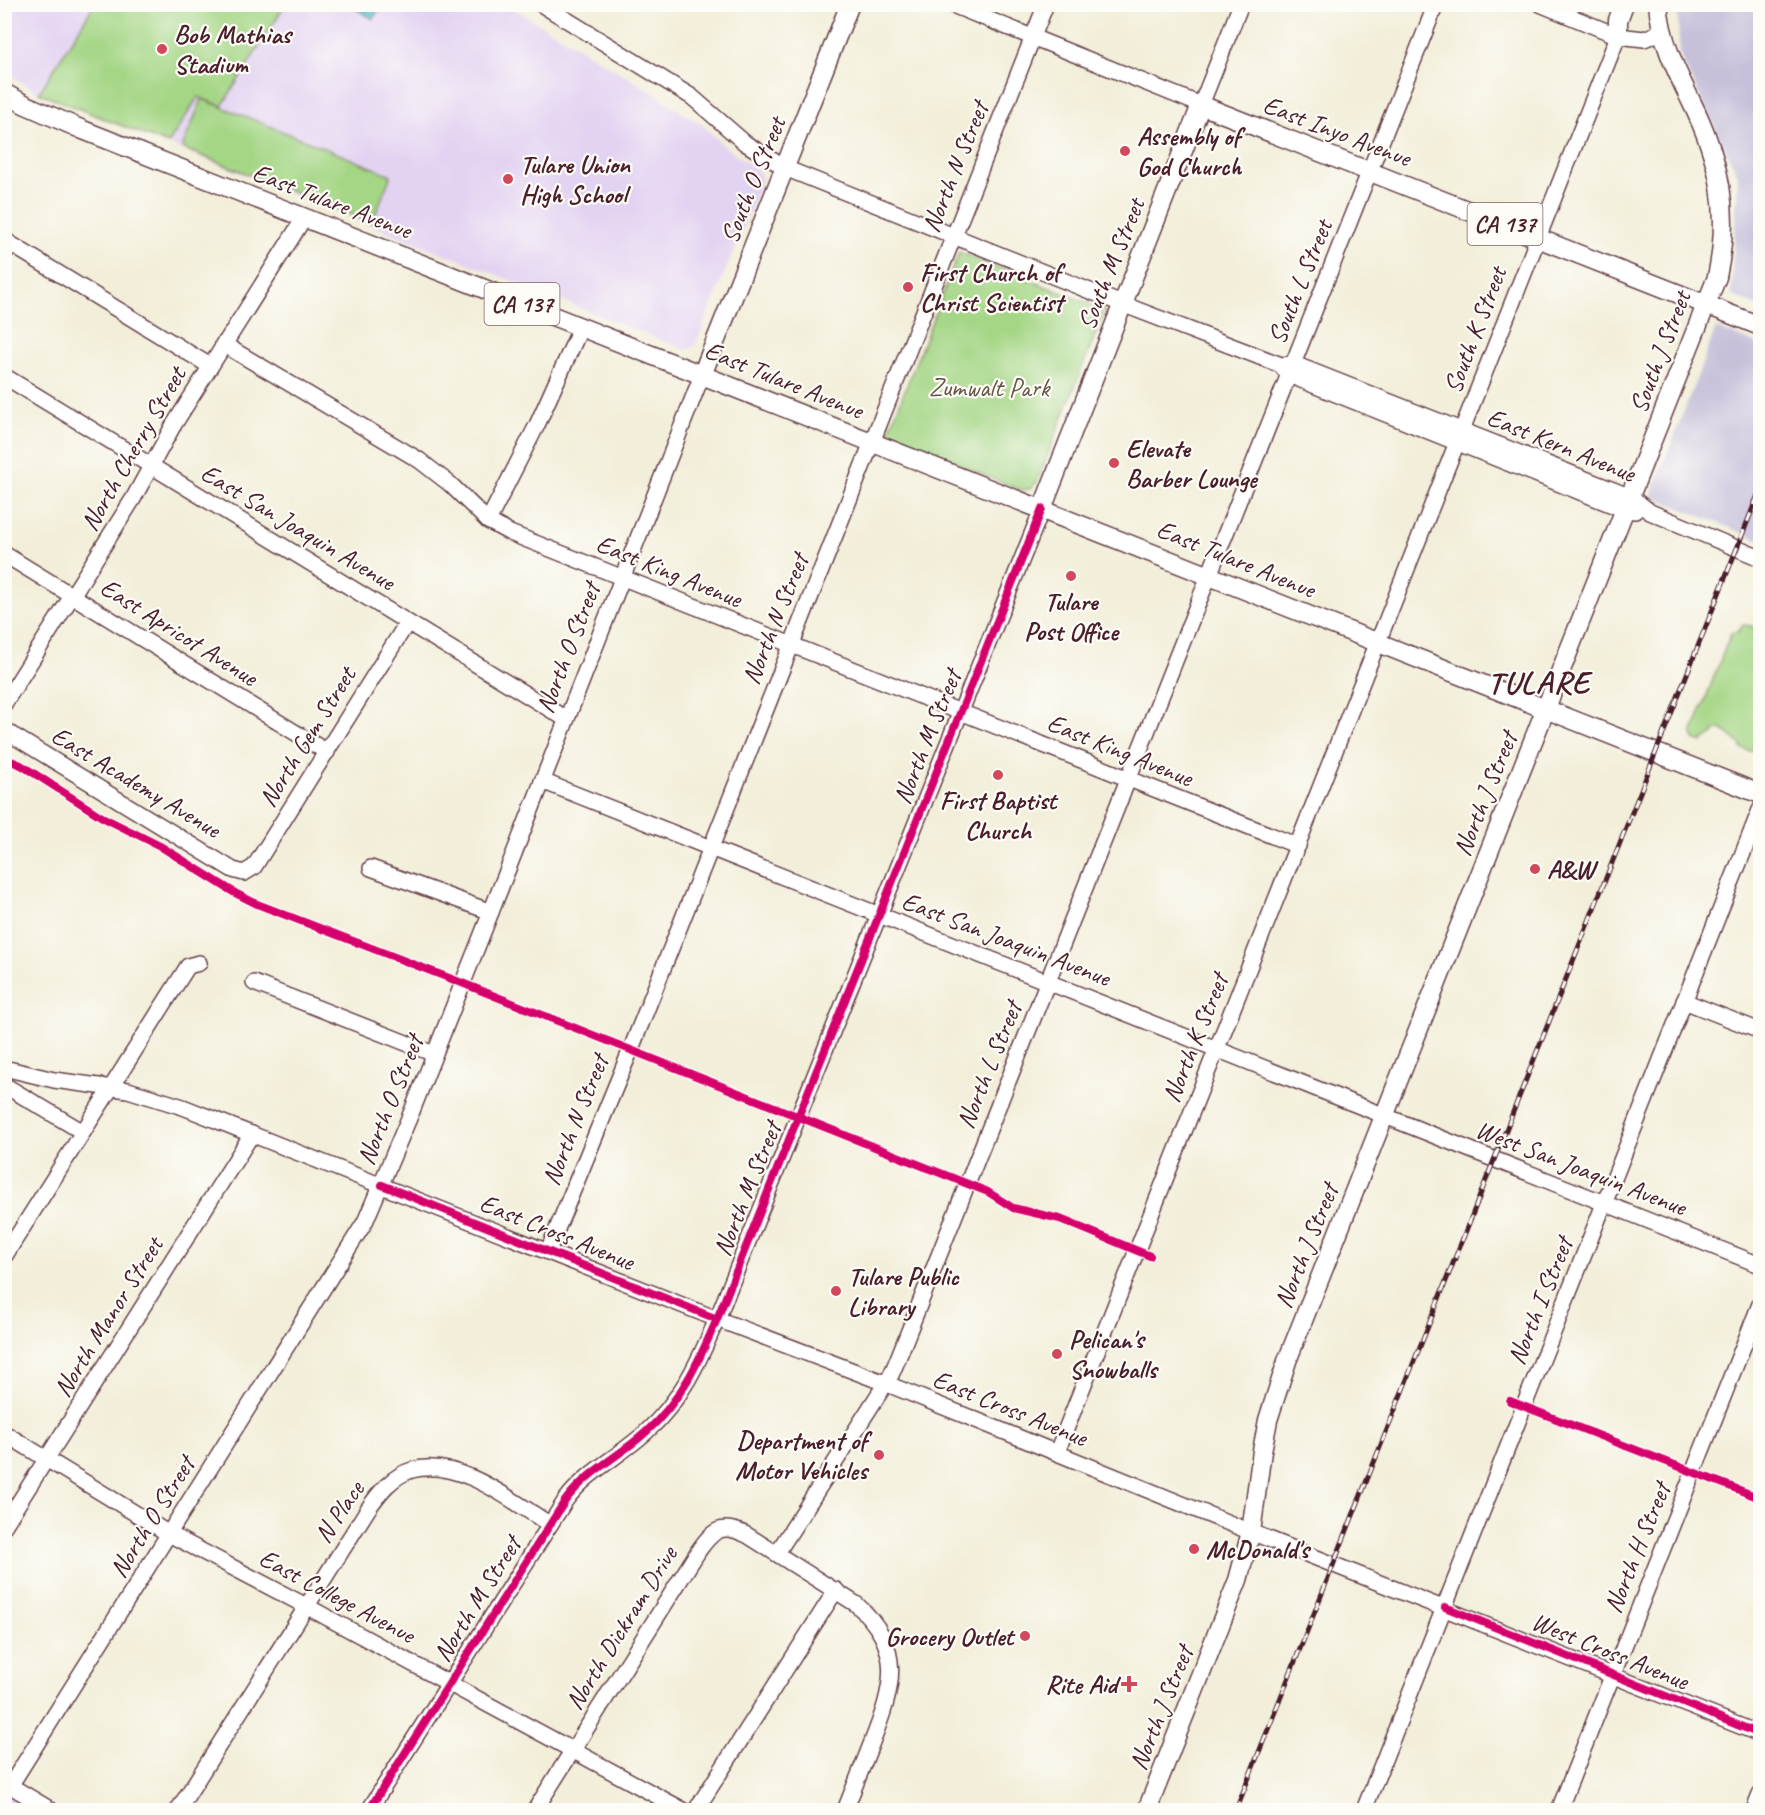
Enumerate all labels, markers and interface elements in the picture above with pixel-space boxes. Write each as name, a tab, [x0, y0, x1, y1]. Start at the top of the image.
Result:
place label: Bob Mathias Stadium	[174, 18, 294, 81]
marker: Bob Mathias Stadium	[155, 42, 169, 56]
street label: East Inyo Avenue	[1259, 88, 1418, 175]
street label: North N Street	[914, 94, 997, 237]
street label: South O Street	[713, 110, 794, 248]
place label: Assembly of God Church	[1137, 120, 1246, 183]
marker: Assembly of God Church	[1118, 144, 1132, 158]
place label: Tulare Union High School	[520, 148, 631, 211]
street label: East Tulare Avenue	[248, 156, 419, 247]
marker: Tulare Union High School	[501, 172, 515, 186]
street label: South M Street	[1070, 191, 1153, 334]
road number: CA 137	[1468, 203, 1543, 245]
street label: South L Street	[1260, 213, 1341, 349]
place label: First Church of Christ Scientist	[920, 256, 1067, 319]
street label: South K Street	[1436, 260, 1515, 398]
marker: First Church of Christ Scientist	[901, 280, 915, 294]
road number: CA 137	[484, 283, 560, 325]
street label: South J Street	[1622, 284, 1699, 418]
street label: East Tulare Avenue	[700, 333, 870, 428]
street label: North Cherry Street	[73, 359, 194, 537]
park label: Zumwalt Park	[929, 371, 1052, 404]
street label: East Kern Avenue	[1482, 400, 1641, 490]
place label: Elevate Barber Lounge	[1126, 432, 1259, 495]
street label: East San Joaquin Avenue	[195, 456, 402, 599]
marker: Elevate Barber Lounge	[1107, 456, 1121, 470]
street label: East Tulare Avenue	[1152, 512, 1322, 607]
street label: East King Avenue	[592, 527, 748, 616]
street label: North N Street	[734, 546, 817, 689]
marker: Tulare Post Office	[1064, 569, 1078, 583]
street label: East Apricot Avenue	[94, 571, 265, 694]
street label: North O Street	[528, 575, 609, 718]
place label: Tulare Post Office	[1024, 585, 1120, 648]
street label: North Gem Street	[251, 659, 364, 813]
street label: North M Street	[885, 662, 970, 809]
district label: TULARE	[1488, 662, 1594, 703]
street label: East King Avenue	[1043, 706, 1199, 795]
street label: East Academy Avenue	[45, 719, 228, 846]
street label: North J Street	[1445, 724, 1526, 861]
marker: First Baptist Church	[991, 768, 1005, 782]
place label: First Baptist Church	[940, 784, 1059, 847]
place label: A&W	[1547, 853, 1599, 886]
marker: A&W	[1528, 862, 1542, 876]
street label: East San Joaquin Avenue	[897, 884, 1116, 994]
street label: North K Street	[1154, 966, 1237, 1107]
street label: North L Street	[949, 994, 1031, 1133]
street label: North O Street	[349, 1027, 432, 1170]
street label: North N Street	[534, 1047, 617, 1190]
street label: West San Joaquin Avenue	[1471, 1113, 1692, 1224]
street label: North M Street	[705, 1114, 790, 1261]
street label: North J Street	[1266, 1176, 1347, 1313]
street label: East Cross Avenue	[475, 1186, 640, 1278]
street label: North Manor Street	[46, 1229, 172, 1403]
street label: North I Street	[1500, 1229, 1582, 1369]
place label: Tulare Public Library	[848, 1260, 960, 1323]
marker: Tulare Public Library	[829, 1284, 843, 1298]
place label: Pelican's Snowballs	[1069, 1323, 1160, 1386]
marker: Pelican's Snowballs	[1050, 1347, 1064, 1361]
street label: East Cross Avenue	[928, 1362, 1093, 1454]
place label: Department of Motor Vehicles	[735, 1424, 873, 1487]
street label: North O Street	[102, 1447, 204, 1584]
marker: Department of Motor Vehicles	[872, 1448, 886, 1462]
street label: N Place	[306, 1474, 372, 1549]
street label: North H Street	[1596, 1475, 1679, 1618]
street label: North M Street	[426, 1527, 530, 1668]
place label: McDonald's	[1206, 1533, 1312, 1566]
street label: North Dickram Drive	[558, 1539, 685, 1716]
street label: East College Avenue	[254, 1541, 423, 1652]
marker: McDonald's	[1187, 1542, 1201, 1556]
street label: West Cross Avenue	[1527, 1605, 1695, 1698]
place label: Grocery Outlet	[886, 1620, 1015, 1653]
marker: Grocery Outlet	[1018, 1629, 1032, 1643]
street label: North J Street	[1121, 1638, 1202, 1775]
place label: Rite Aid	[1045, 1668, 1122, 1701]
marker: Rite Aid	[1122, 1677, 1136, 1691]

